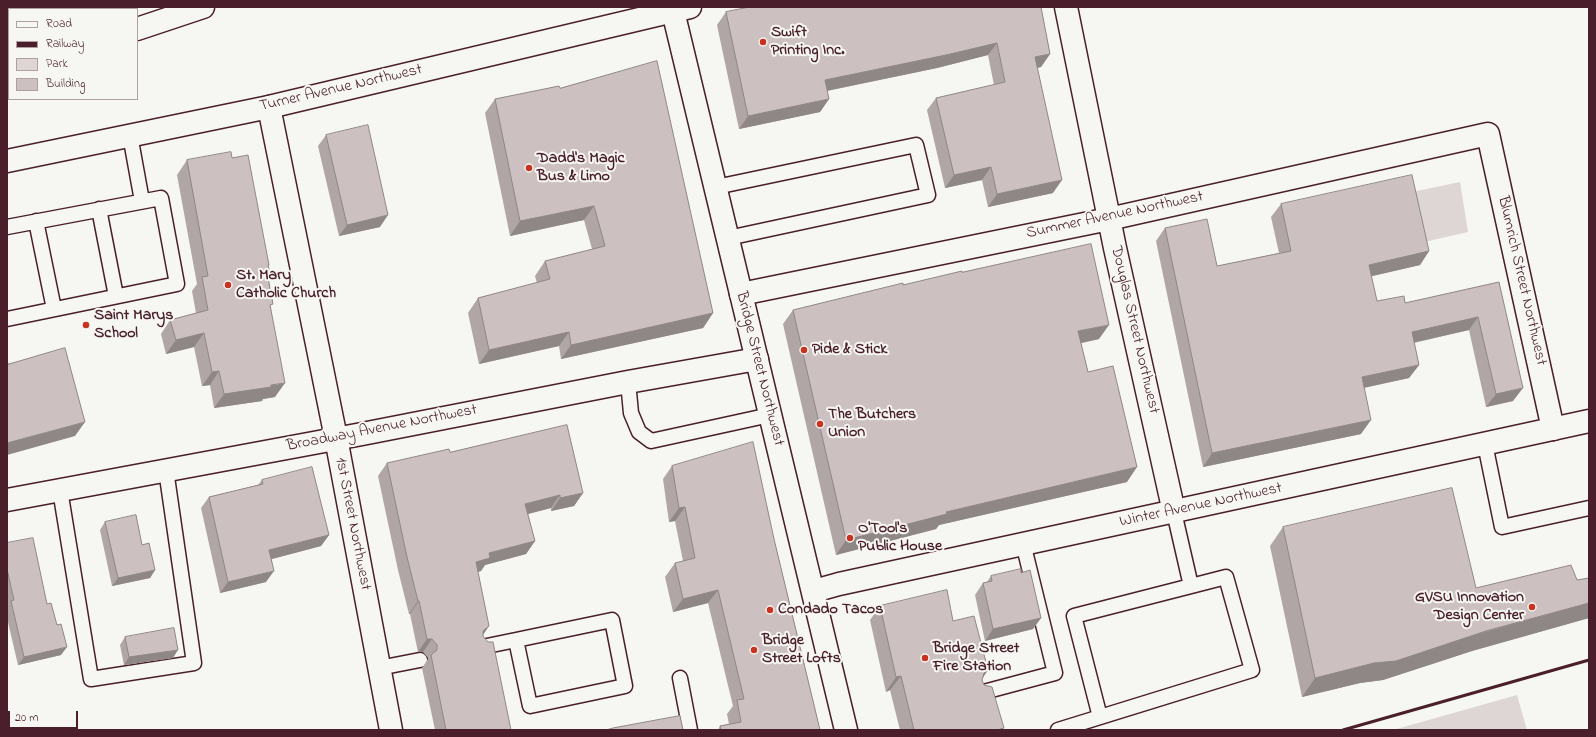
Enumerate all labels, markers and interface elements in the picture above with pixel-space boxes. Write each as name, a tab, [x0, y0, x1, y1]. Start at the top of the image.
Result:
legend	[8, 8, 138, 100]
text: Road	[46, 15, 72, 33]
place label: Swift Printing Inc.	[771, 23, 844, 61]
text: Railway	[46, 35, 84, 53]
marker: Swift Printing Inc.	[758, 37, 768, 47]
text: Park	[46, 55, 68, 73]
street label: Turner Avenue Northwest	[258, 61, 424, 117]
text: Building	[46, 75, 85, 93]
place label: Dadd's Magic Bus & Limo	[537, 149, 625, 187]
marker: Dadd's Magic Bus & Limo	[524, 163, 534, 173]
street label: Summer Avenue Northwest	[1025, 188, 1205, 244]
street label: Blumrich Street Northwest	[1492, 194, 1550, 368]
street label: Douglas Street Northwest	[1105, 244, 1163, 416]
place label: St. Mary Catholic Church	[236, 266, 336, 304]
marker: St. Mary Catholic Church	[223, 280, 233, 290]
street label: Bridge Street Northwest	[731, 290, 787, 448]
place label: Saint Marys School	[94, 306, 173, 344]
marker: Saint Marys School	[81, 320, 91, 330]
place label: Pide & Stick	[812, 340, 887, 360]
marker: Pide & Stick	[799, 345, 809, 355]
street label: Broadway Avenue Northwest	[285, 401, 479, 457]
place label: The Butchers Union	[828, 405, 916, 443]
marker: The Butchers Union	[815, 419, 825, 429]
street label: 1st Street Northwest	[330, 456, 374, 592]
street label: Winter Avenue Northwest	[1118, 479, 1284, 533]
place label: O'Tool's Public House	[858, 519, 942, 557]
marker: O'Tool's Public House	[845, 533, 855, 543]
place label: GVSU Innovation Design Center	[1415, 588, 1524, 626]
place label: Condado Tacos	[778, 600, 883, 620]
marker: GVSU Innovation Design Center	[1527, 602, 1537, 612]
marker: Condado Tacos	[765, 605, 775, 615]
place label: Bridge Street Lofts	[762, 631, 841, 669]
place label: Bridge Street Fire Station	[933, 639, 1019, 677]
marker: Bridge Street Lofts	[749, 645, 759, 655]
marker: Bridge Street Fire Station	[920, 653, 930, 663]
scale bar	[10, 703, 80, 729]
text: 20 m	[15, 709, 38, 727]

